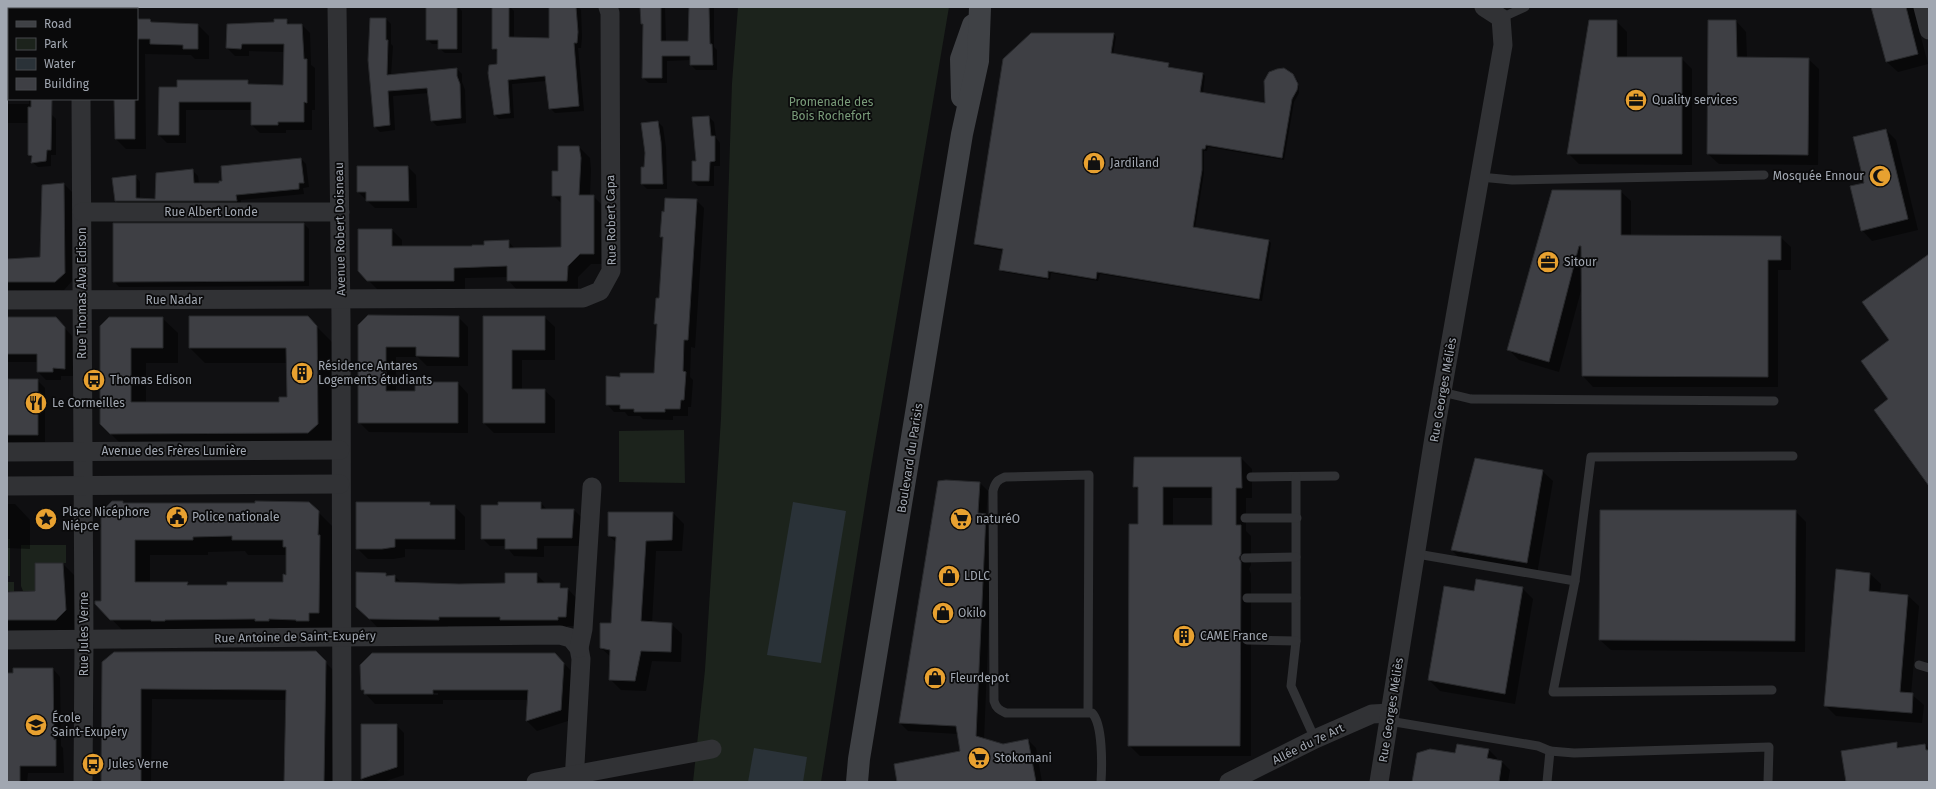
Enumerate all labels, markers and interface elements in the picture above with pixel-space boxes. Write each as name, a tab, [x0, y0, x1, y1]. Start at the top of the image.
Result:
legend	[8, 8, 138, 100]
text: Road	[44, 17, 72, 31]
text: Park	[44, 37, 68, 51]
text: Water	[44, 57, 76, 71]
text: Building	[44, 77, 90, 91]
office icon: Quality services	[1623, 87, 1649, 113]
place label: Quality services	[1652, 93, 1738, 107]
park label: Promenade des Bois Rochefort	[789, 95, 874, 123]
shop icon: Jardiland	[1081, 150, 1107, 176]
place label: Jardiland	[1110, 156, 1159, 170]
street label: Avenue Robert Doisneau	[332, 162, 348, 296]
mosque icon: Mosquée Ennour	[1867, 163, 1893, 189]
place label: Mosquée Ennour	[1773, 169, 1864, 183]
street label: Rue Robert Capa	[603, 175, 619, 265]
street label: Rue Albert Londe	[164, 205, 258, 219]
street label: Rue Thomas Alva Edison	[75, 227, 89, 359]
office icon: Sitour	[1535, 249, 1561, 275]
place label: Sitour	[1564, 255, 1597, 269]
street label: Rue Nadar	[145, 293, 203, 307]
street label: Rue Georges Méliès	[1427, 336, 1459, 443]
place label: Résidence Antares Logements étudiants	[318, 359, 433, 387]
building icon: Résidence Antares Logements étudiants	[289, 360, 315, 386]
bus stop icon: Thomas Edison	[81, 367, 107, 393]
place label: Thomas Edison	[110, 373, 192, 387]
restaurant icon: Le Cormeilles	[23, 390, 49, 416]
place label: Le Cormeilles	[52, 396, 125, 410]
street label: Boulevard du Parisis	[894, 402, 926, 514]
street label: Avenue des Frères Lumière	[101, 444, 247, 458]
public building icon: Police nationale	[164, 504, 190, 530]
place label: Place Nicéphore Niépce	[62, 505, 150, 533]
place icon: Place Nicéphore Niépce	[33, 506, 59, 532]
supermarket icon: naturéO	[948, 506, 974, 532]
place label: Police nationale	[192, 510, 279, 524]
place label: naturéO	[976, 512, 1020, 526]
shop icon: LDLC	[936, 563, 962, 589]
place label: LDLC	[964, 569, 990, 583]
street label: Rue Jules Verne	[77, 592, 91, 676]
shop icon: Okilo	[930, 600, 956, 626]
place label: Okilo	[958, 606, 986, 620]
building icon: CAME France	[1171, 623, 1197, 649]
street label: Rue Antoine de Saint-Exupéry	[214, 629, 376, 645]
place label: CAME France	[1200, 629, 1268, 643]
street label: Rue Georges Méliès	[1376, 656, 1406, 763]
shop icon: Fleurdepot	[922, 665, 948, 691]
place label: Fleurdepot	[950, 671, 1010, 685]
place label: École Saint-Exupéry	[52, 710, 128, 739]
school or university icon: École Saint-Exupéry	[23, 712, 49, 738]
street label: Allée du 7e Art	[1270, 720, 1347, 767]
supermarket icon: Stokomani	[966, 745, 992, 771]
bus stop icon: Jules Verne	[80, 751, 106, 777]
place label: Stokomani	[994, 751, 1052, 765]
place label: Jules Verne	[108, 757, 169, 771]

